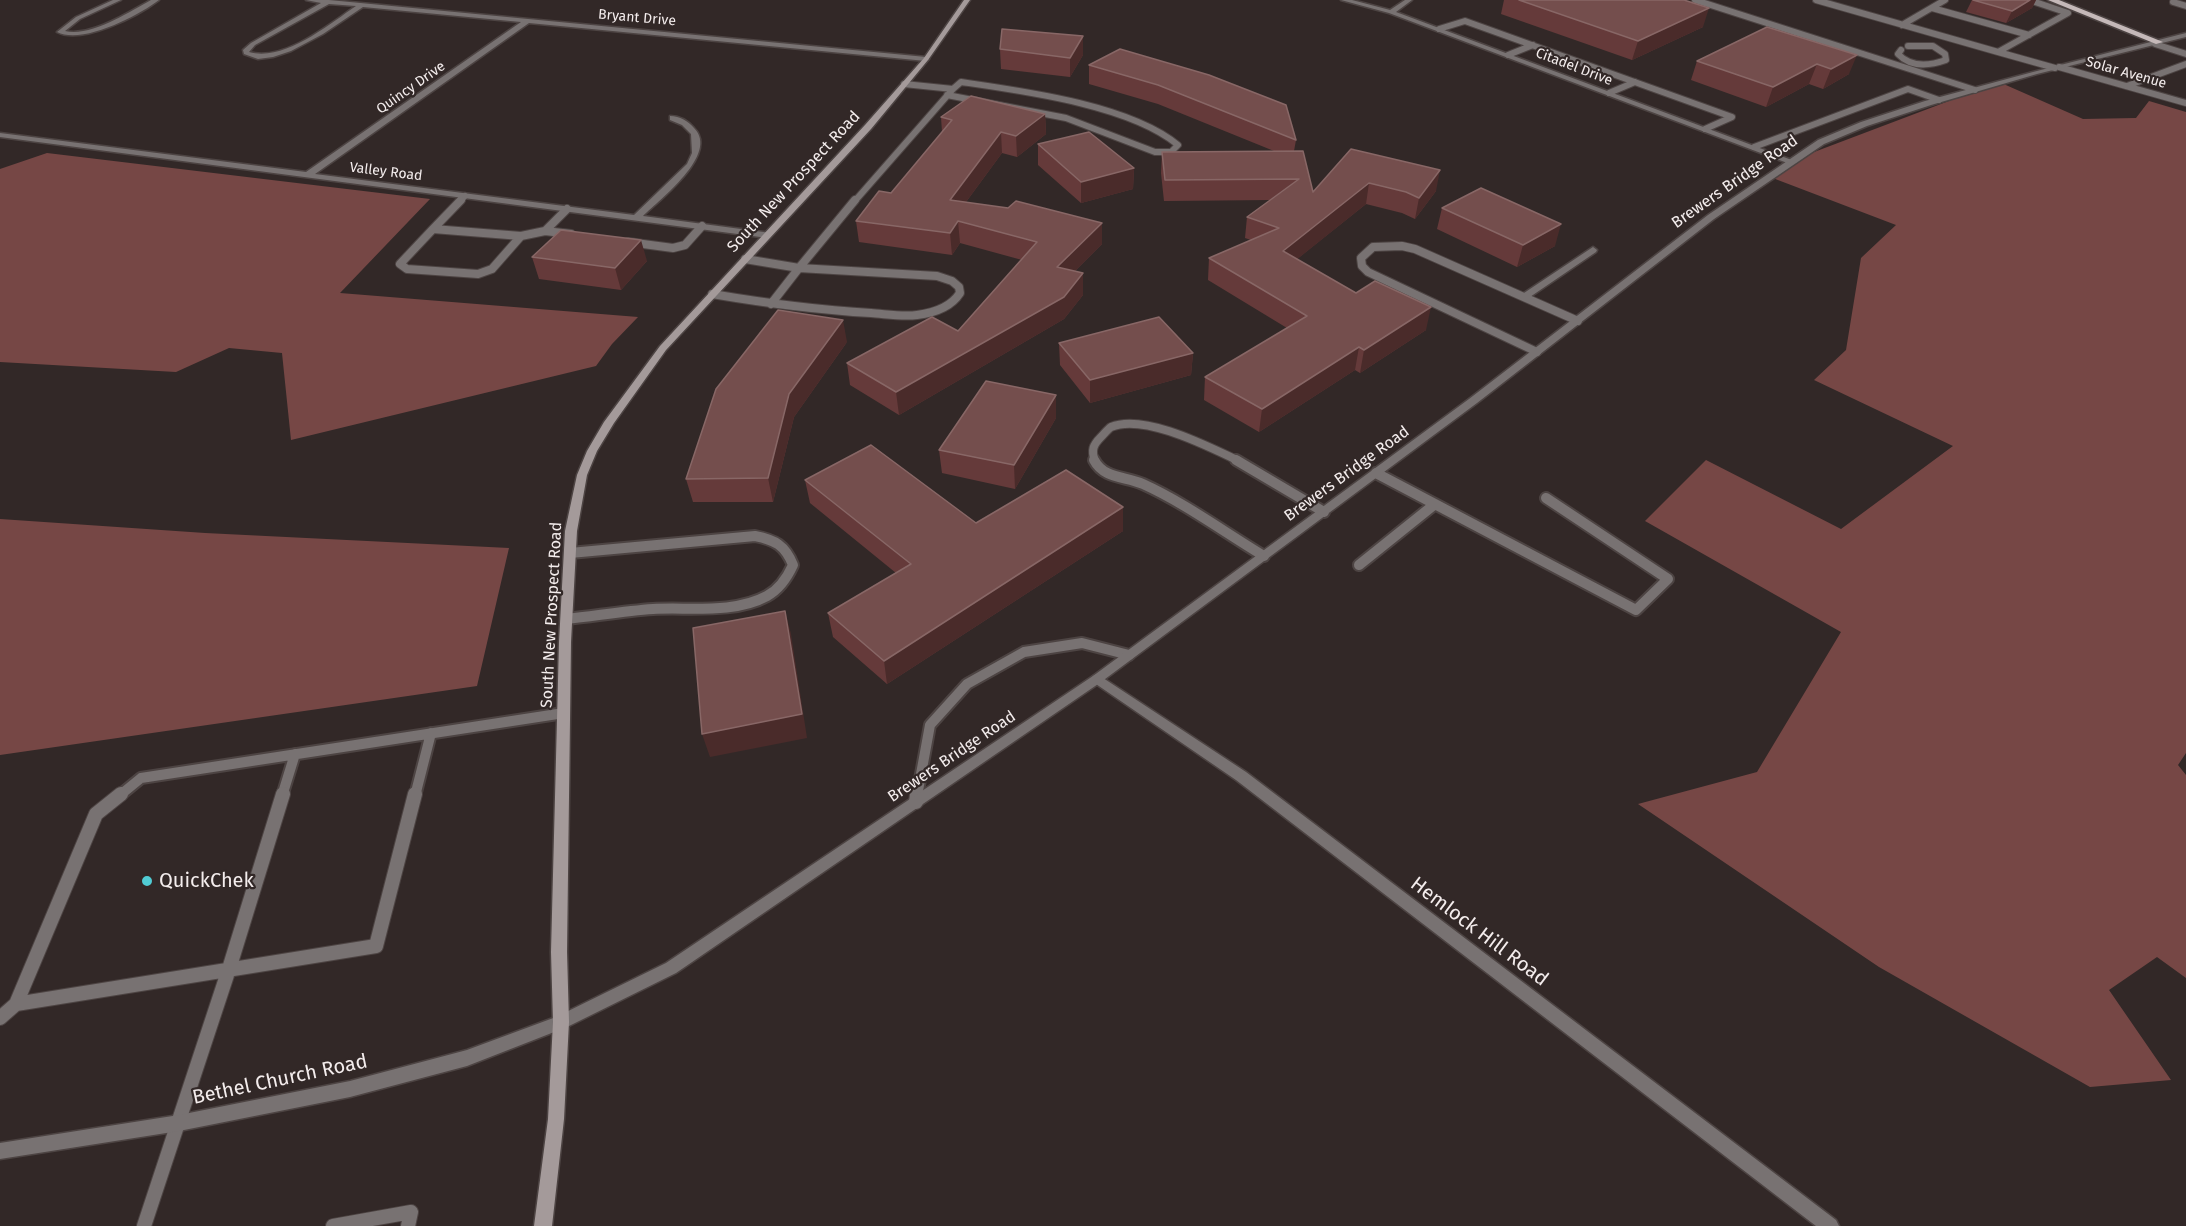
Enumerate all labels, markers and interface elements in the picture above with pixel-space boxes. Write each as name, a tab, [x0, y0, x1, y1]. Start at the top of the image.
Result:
street label: Bryant Drive	[597, 6, 677, 30]
street label: Citadel Drive	[1533, 45, 1615, 89]
street label: Solar Avenue	[2084, 53, 2168, 93]
street label: Quincy Drive	[373, 58, 449, 118]
street label: South New Prospect Road	[723, 107, 865, 257]
street label: Brewers Bridge Road	[1668, 131, 1802, 233]
street label: Valley Road	[349, 159, 423, 185]
street label: Brewers Bridge Road	[1281, 422, 1413, 526]
street label: South New Prospect Road	[538, 521, 566, 709]
street label: Brewers Bridge Road	[885, 707, 1019, 807]
place label: QuickChek	[159, 869, 254, 893]
street label: Hemlock Hill Road	[1405, 872, 1553, 992]
marker: QuickChek	[140, 874, 154, 888]
street label: Bethel Church Road	[190, 1050, 370, 1110]

